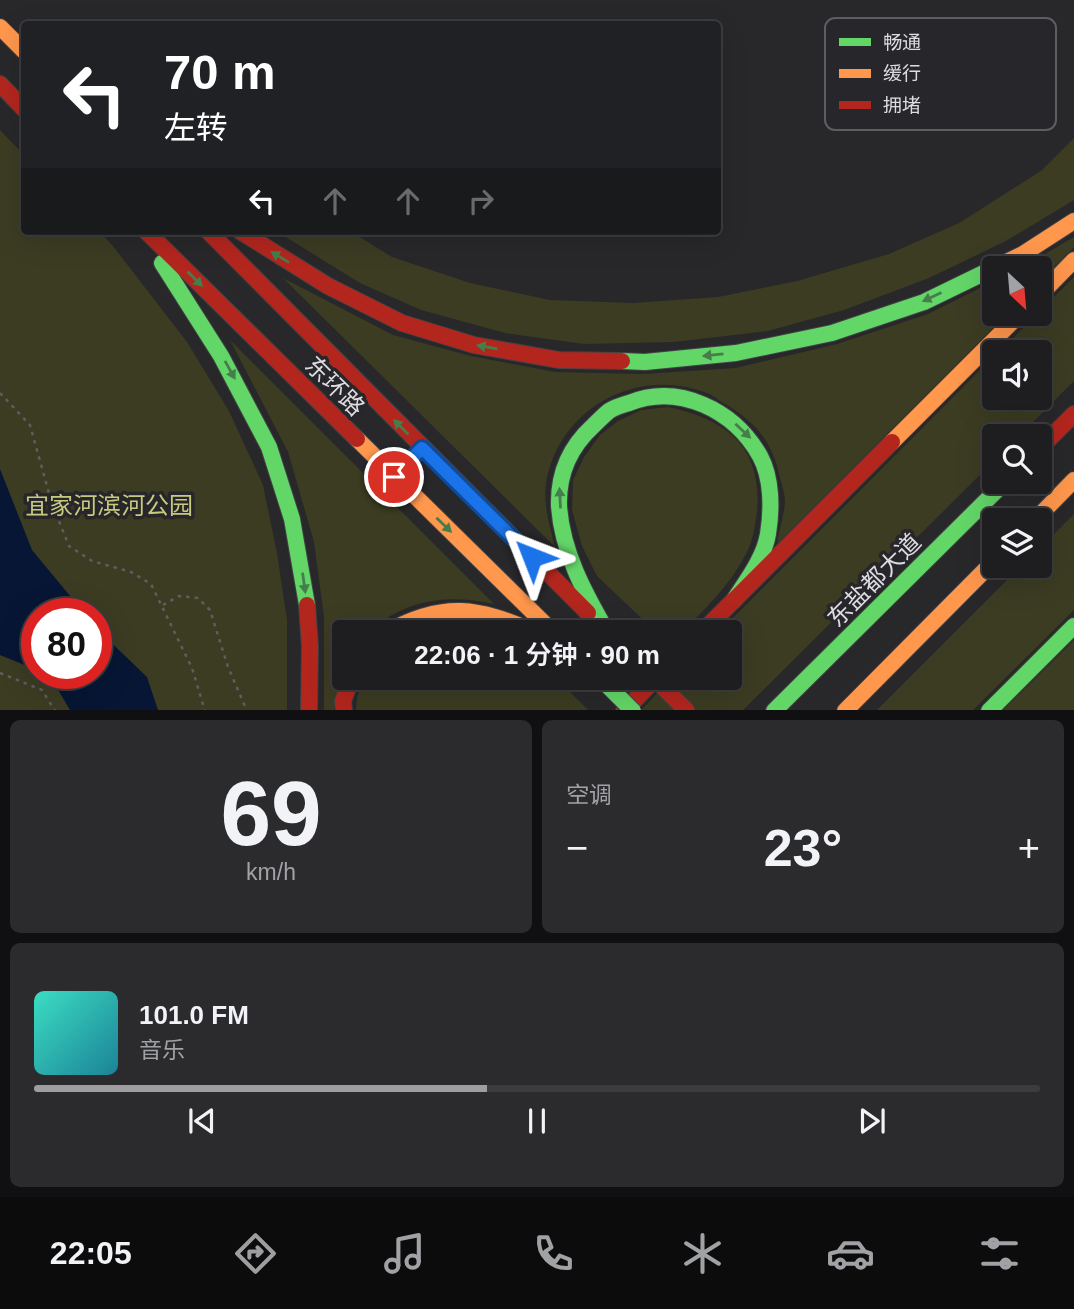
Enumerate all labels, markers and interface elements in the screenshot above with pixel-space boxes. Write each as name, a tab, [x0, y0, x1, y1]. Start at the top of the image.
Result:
legend	[825, 18, 1056, 130]
text: 畅通	[883, 32, 921, 53]
text: 70 m	[164, 45, 276, 99]
icon: left	[49, 49, 140, 140]
text: 缓行	[883, 63, 921, 84]
text: 拥堵	[883, 95, 921, 116]
text: 左转	[164, 110, 228, 146]
icon: left	[243, 182, 281, 220]
icon: ahead	[316, 182, 354, 220]
icon: ahead	[389, 182, 427, 220]
icon: right	[462, 182, 500, 220]
one-way arrow	[271, 251, 290, 263]
north arrow	[982, 256, 1052, 326]
map controls	[982, 256, 1052, 578]
one-way arrow	[187, 271, 203, 287]
one-way arrow	[922, 292, 943, 303]
button: sound	[982, 340, 1052, 410]
one-way arrow	[476, 341, 498, 352]
one-way arrow	[702, 350, 724, 361]
street label: 东环路	[300, 351, 370, 421]
one-way arrow	[224, 360, 236, 379]
one-way arrow	[393, 419, 409, 435]
one-way arrow	[734, 422, 751, 438]
button: search	[982, 424, 1052, 494]
pin	[364, 447, 424, 507]
icon: arrive	[375, 458, 413, 496]
one-way arrow	[555, 487, 566, 509]
park label: 宜家河滨河公园	[25, 492, 193, 519]
button: layers	[982, 508, 1052, 578]
one-way arrow	[435, 517, 452, 534]
position arrow	[495, 520, 569, 594]
street label: 东盐都大道	[822, 528, 926, 632]
one-way arrow	[299, 572, 310, 594]
speed limit sign: 80	[21, 598, 112, 689]
text: 22:06 · 1 分钟 · 90 m	[414, 640, 660, 670]
text: 69	[220, 763, 322, 864]
text: 空调	[566, 782, 612, 808]
text: 23°	[764, 819, 842, 877]
text: −	[566, 827, 588, 869]
text: +	[1018, 827, 1040, 869]
text: km/h	[246, 859, 296, 885]
text: 101.0 FM	[139, 1000, 249, 1030]
text: 音乐	[139, 1037, 185, 1063]
icon: previous	[183, 1102, 221, 1140]
icon: pause	[518, 1102, 556, 1140]
icon: next	[853, 1102, 891, 1140]
icon: directions	[231, 1229, 280, 1278]
icon: music	[380, 1229, 429, 1278]
icon: phone	[529, 1229, 578, 1278]
icon: climate	[678, 1229, 727, 1278]
icon: car	[826, 1229, 875, 1278]
icon: filters	[975, 1229, 1024, 1278]
text: 22:05	[50, 1235, 132, 1271]

